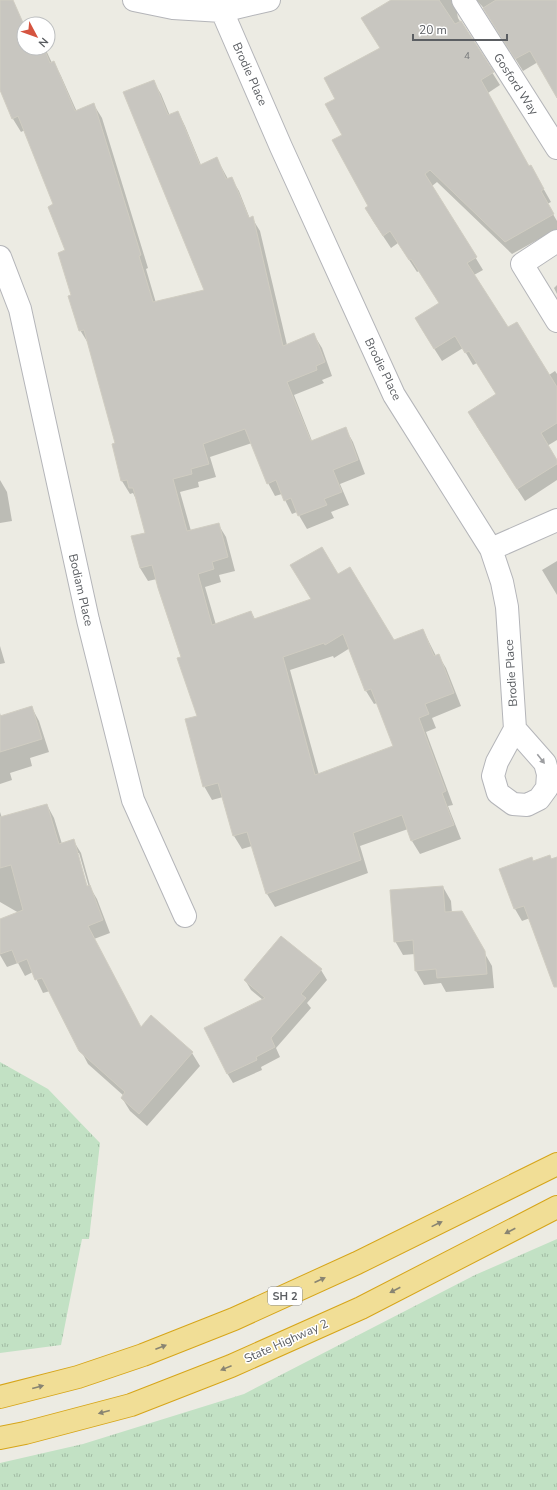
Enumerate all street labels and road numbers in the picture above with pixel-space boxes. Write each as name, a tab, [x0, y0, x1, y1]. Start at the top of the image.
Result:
street label: Brodie Place	[229, 40, 271, 108]
street label: Gosford Way	[490, 50, 542, 119]
street label: Brodie Place	[361, 335, 405, 403]
street label: Bodiam Place	[65, 552, 97, 628]
street label: Brodie Place	[501, 639, 521, 707]
road number: SH 2	[268, 1287, 302, 1305]
street label: State Highway 2	[242, 1315, 330, 1367]

